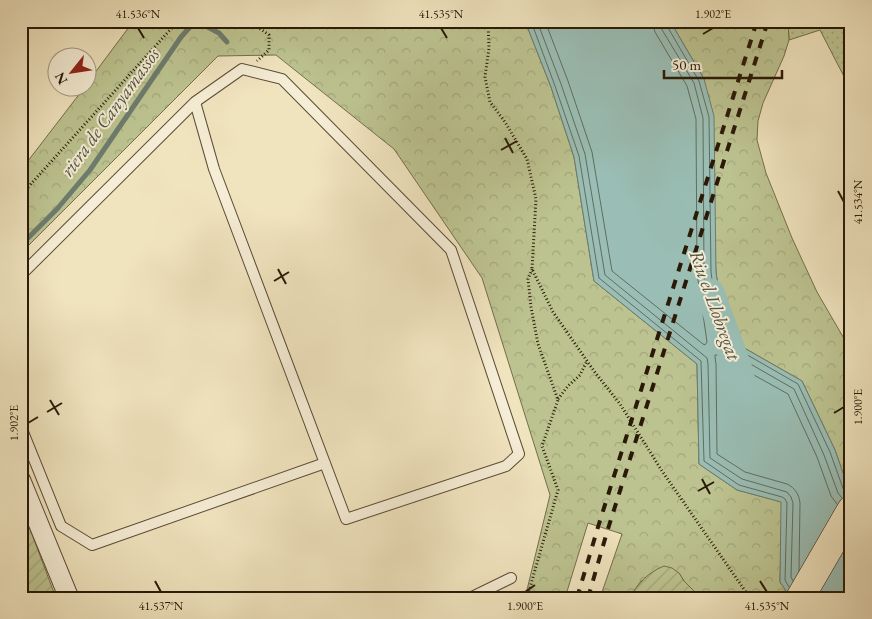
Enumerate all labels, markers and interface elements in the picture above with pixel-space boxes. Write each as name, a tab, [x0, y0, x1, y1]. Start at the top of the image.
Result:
text: 41.536°N	[116, 6, 161, 22]
text: 41.535°N	[419, 6, 464, 22]
text: 1.902°E	[695, 6, 731, 22]
water label: riera de Canyamassos	[55, 42, 166, 181]
north arrow	[48, 48, 98, 98]
scale bar	[664, 48, 782, 80]
text: 50 m	[672, 55, 701, 74]
text: N	[50, 69, 71, 88]
text: 41.534°N	[850, 179, 866, 224]
water label: Riu el Llobregat	[684, 247, 747, 365]
text: 1.900°E	[850, 389, 866, 425]
text: 1.902°E	[6, 405, 22, 441]
text: 41.537°N	[139, 598, 184, 614]
text: 1.900°E	[507, 598, 543, 614]
text: 41.535°N	[745, 598, 790, 614]

